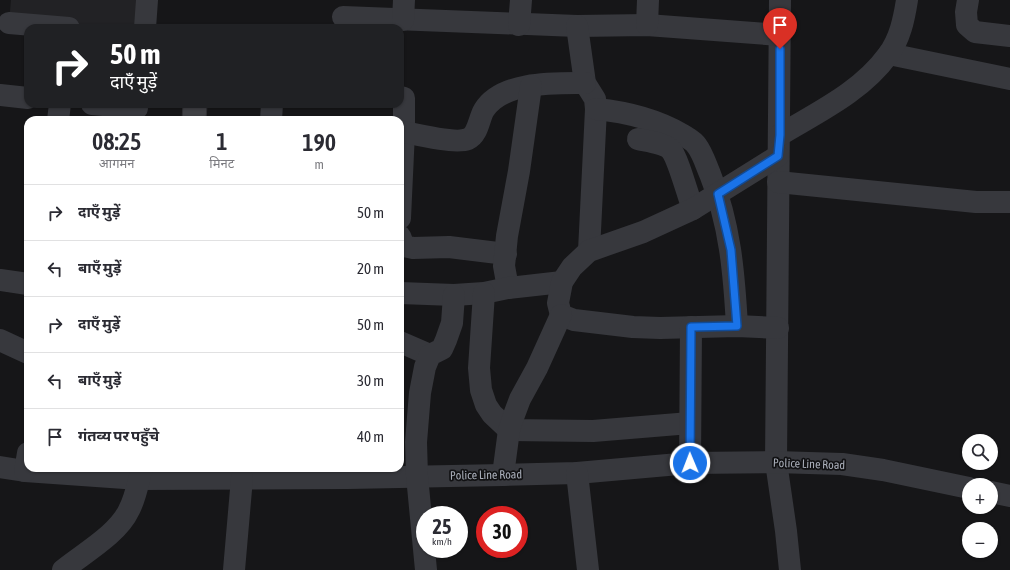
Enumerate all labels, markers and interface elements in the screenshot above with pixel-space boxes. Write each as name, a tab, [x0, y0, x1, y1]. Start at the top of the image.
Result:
pin	[763, 8, 797, 49]
icon: arrive	[769, 14, 791, 36]
text: 50 m	[110, 38, 160, 70]
icon: right	[44, 40, 96, 92]
text: दाएँ मुड़ें	[110, 71, 157, 92]
text: 08:25	[92, 128, 141, 155]
text: 1	[216, 128, 227, 155]
text: 190	[302, 129, 336, 156]
text: आगमन	[99, 156, 134, 171]
text: मिनट	[209, 156, 234, 171]
text: m	[314, 157, 324, 172]
icon: right	[44, 202, 66, 224]
text: दाएँ मुड़ें	[78, 203, 120, 220]
text: 50 m	[357, 204, 384, 221]
icon: left	[44, 258, 66, 280]
text: बाएँ मुड़ें	[78, 259, 121, 276]
text: 20 m	[357, 260, 384, 277]
icon: right	[44, 314, 66, 336]
text: दाएँ मुड़ें	[78, 315, 120, 332]
text: 50 m	[357, 316, 384, 333]
icon: left	[44, 370, 66, 392]
text: बाएँ मुड़ें	[78, 371, 121, 388]
text: 30 m	[357, 372, 384, 389]
icon: arrive	[44, 426, 66, 448]
text: गंतव्य पर पहुँचे	[78, 427, 159, 444]
text: 40 m	[357, 428, 384, 445]
map controls	[962, 434, 998, 558]
button: search	[962, 434, 998, 470]
position arrow	[669, 442, 711, 484]
street label: Police Line Road	[773, 456, 845, 472]
street label: Police Line Road	[450, 467, 522, 483]
button: +	[962, 478, 998, 514]
speed limit sign: 30	[476, 506, 528, 558]
text: 25	[433, 515, 451, 538]
button: −	[962, 522, 998, 558]
text: km/h	[432, 536, 452, 547]

